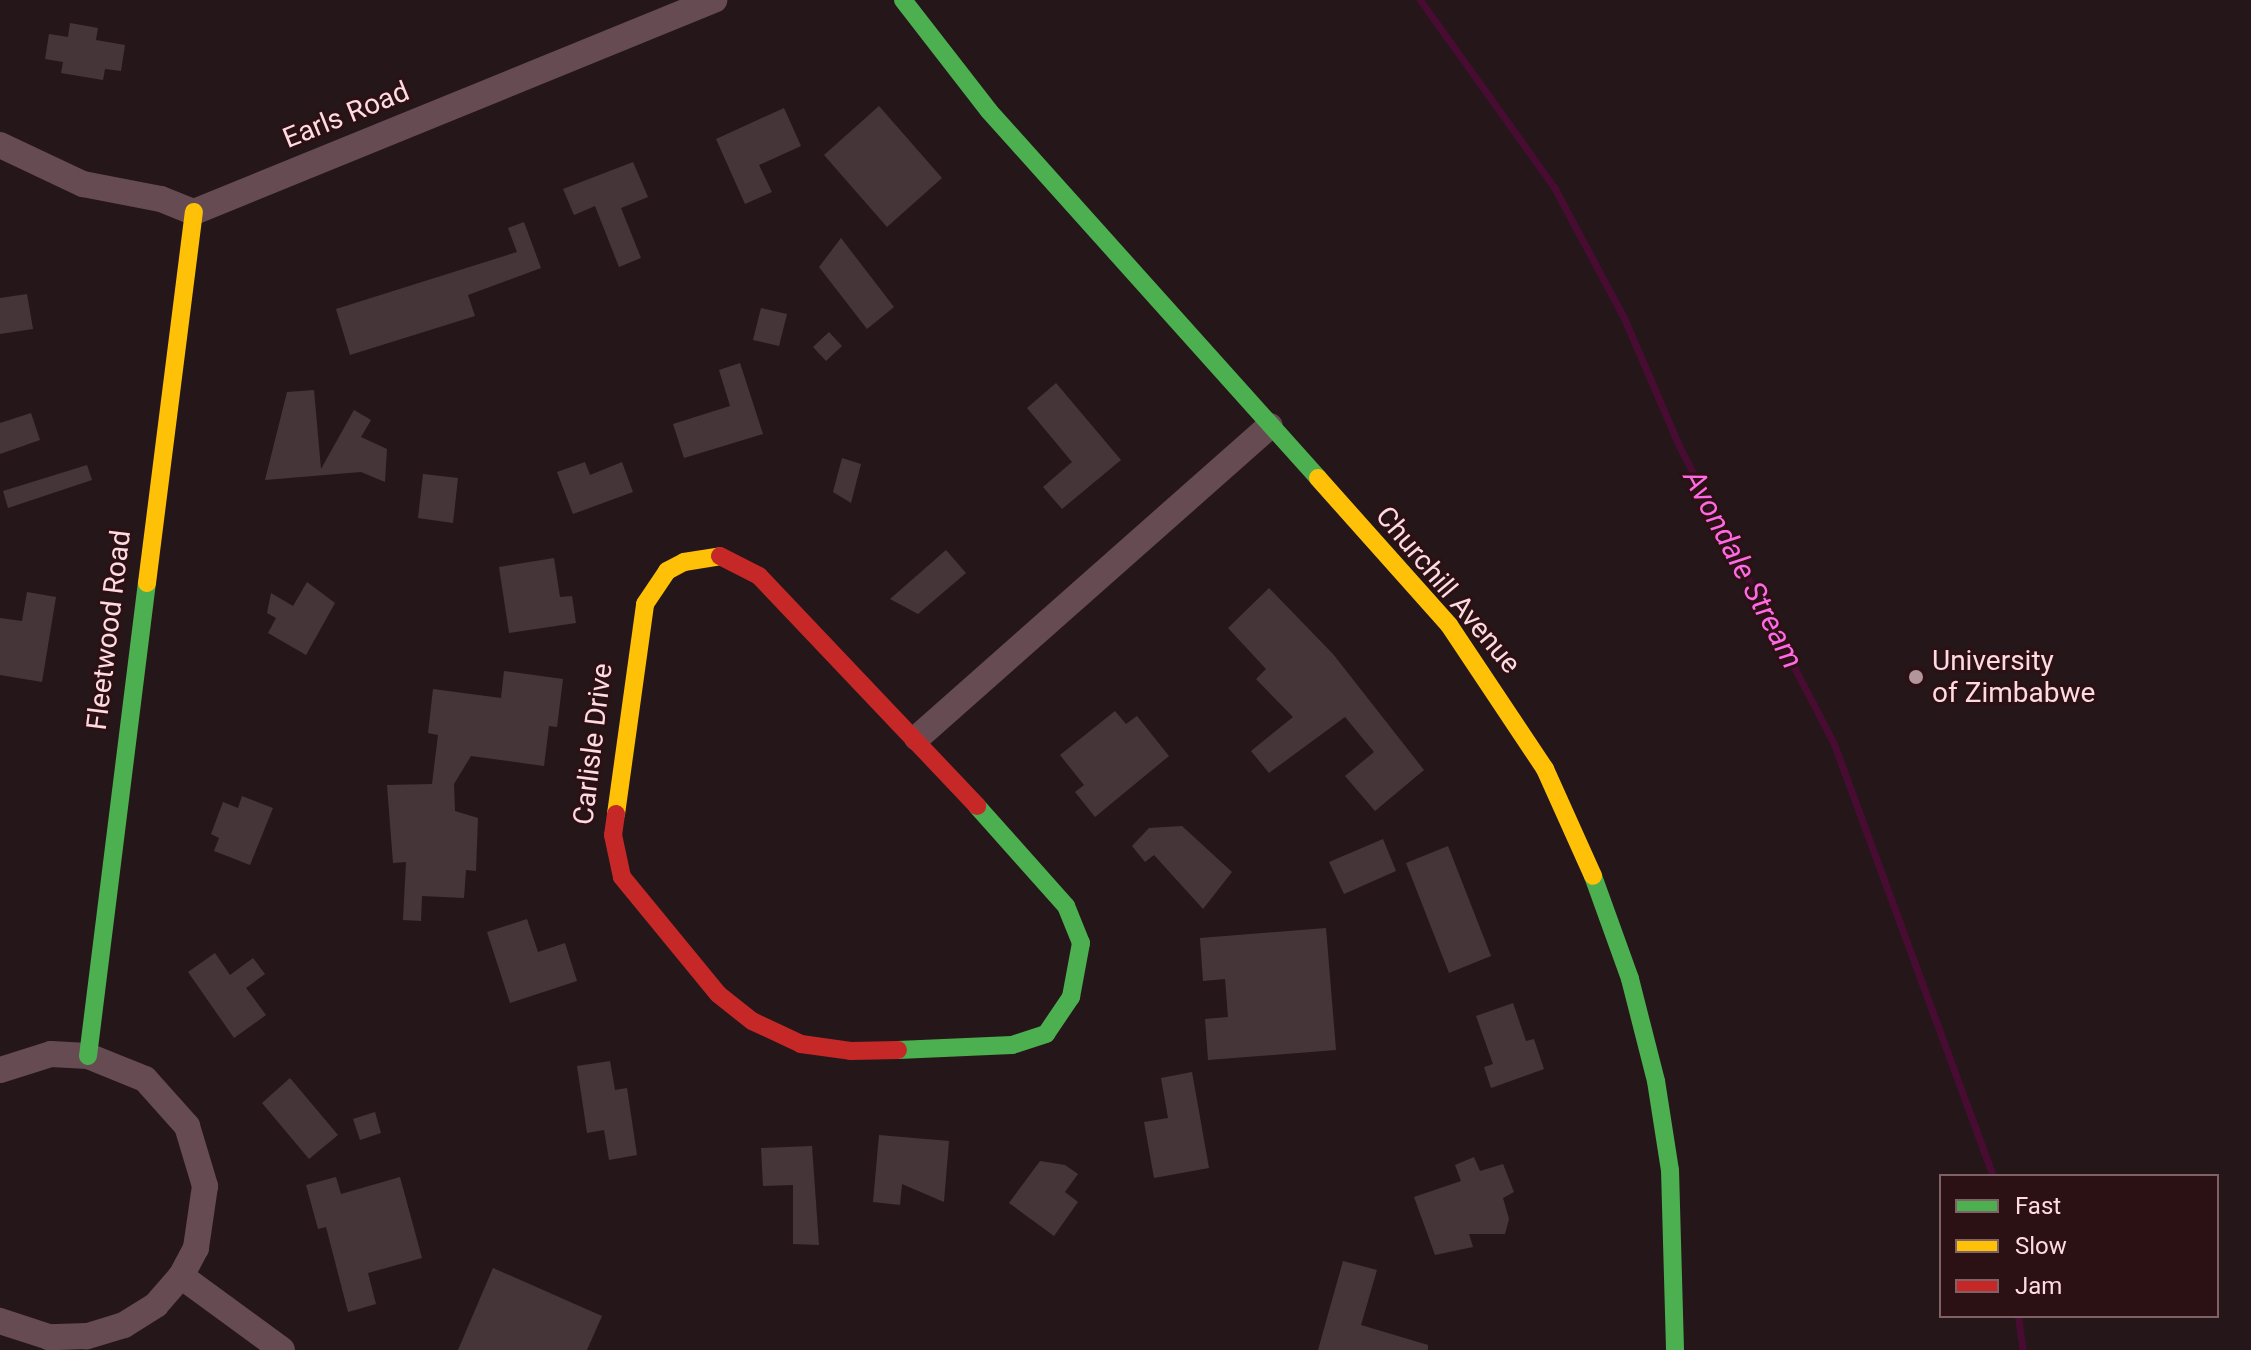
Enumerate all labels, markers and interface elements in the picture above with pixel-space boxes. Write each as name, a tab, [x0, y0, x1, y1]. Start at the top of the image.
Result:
street label: Earls Road	[278, 74, 414, 156]
water label: Avondale Stream	[1675, 463, 1811, 675]
street label: Churchill Avenue	[1368, 500, 1528, 680]
street label: Fleetwood Road	[80, 528, 138, 732]
place label: University of Zimbabwe	[1932, 644, 2095, 710]
street label: Carlisle Drive	[566, 661, 620, 827]
marker: University of Zimbabwe	[1907, 668, 1925, 686]
legend	[1939, 1174, 2219, 1318]
text: Fast	[2015, 1192, 2061, 1220]
text: Slow	[2015, 1232, 2067, 1260]
text: Jam	[2015, 1272, 2062, 1300]

